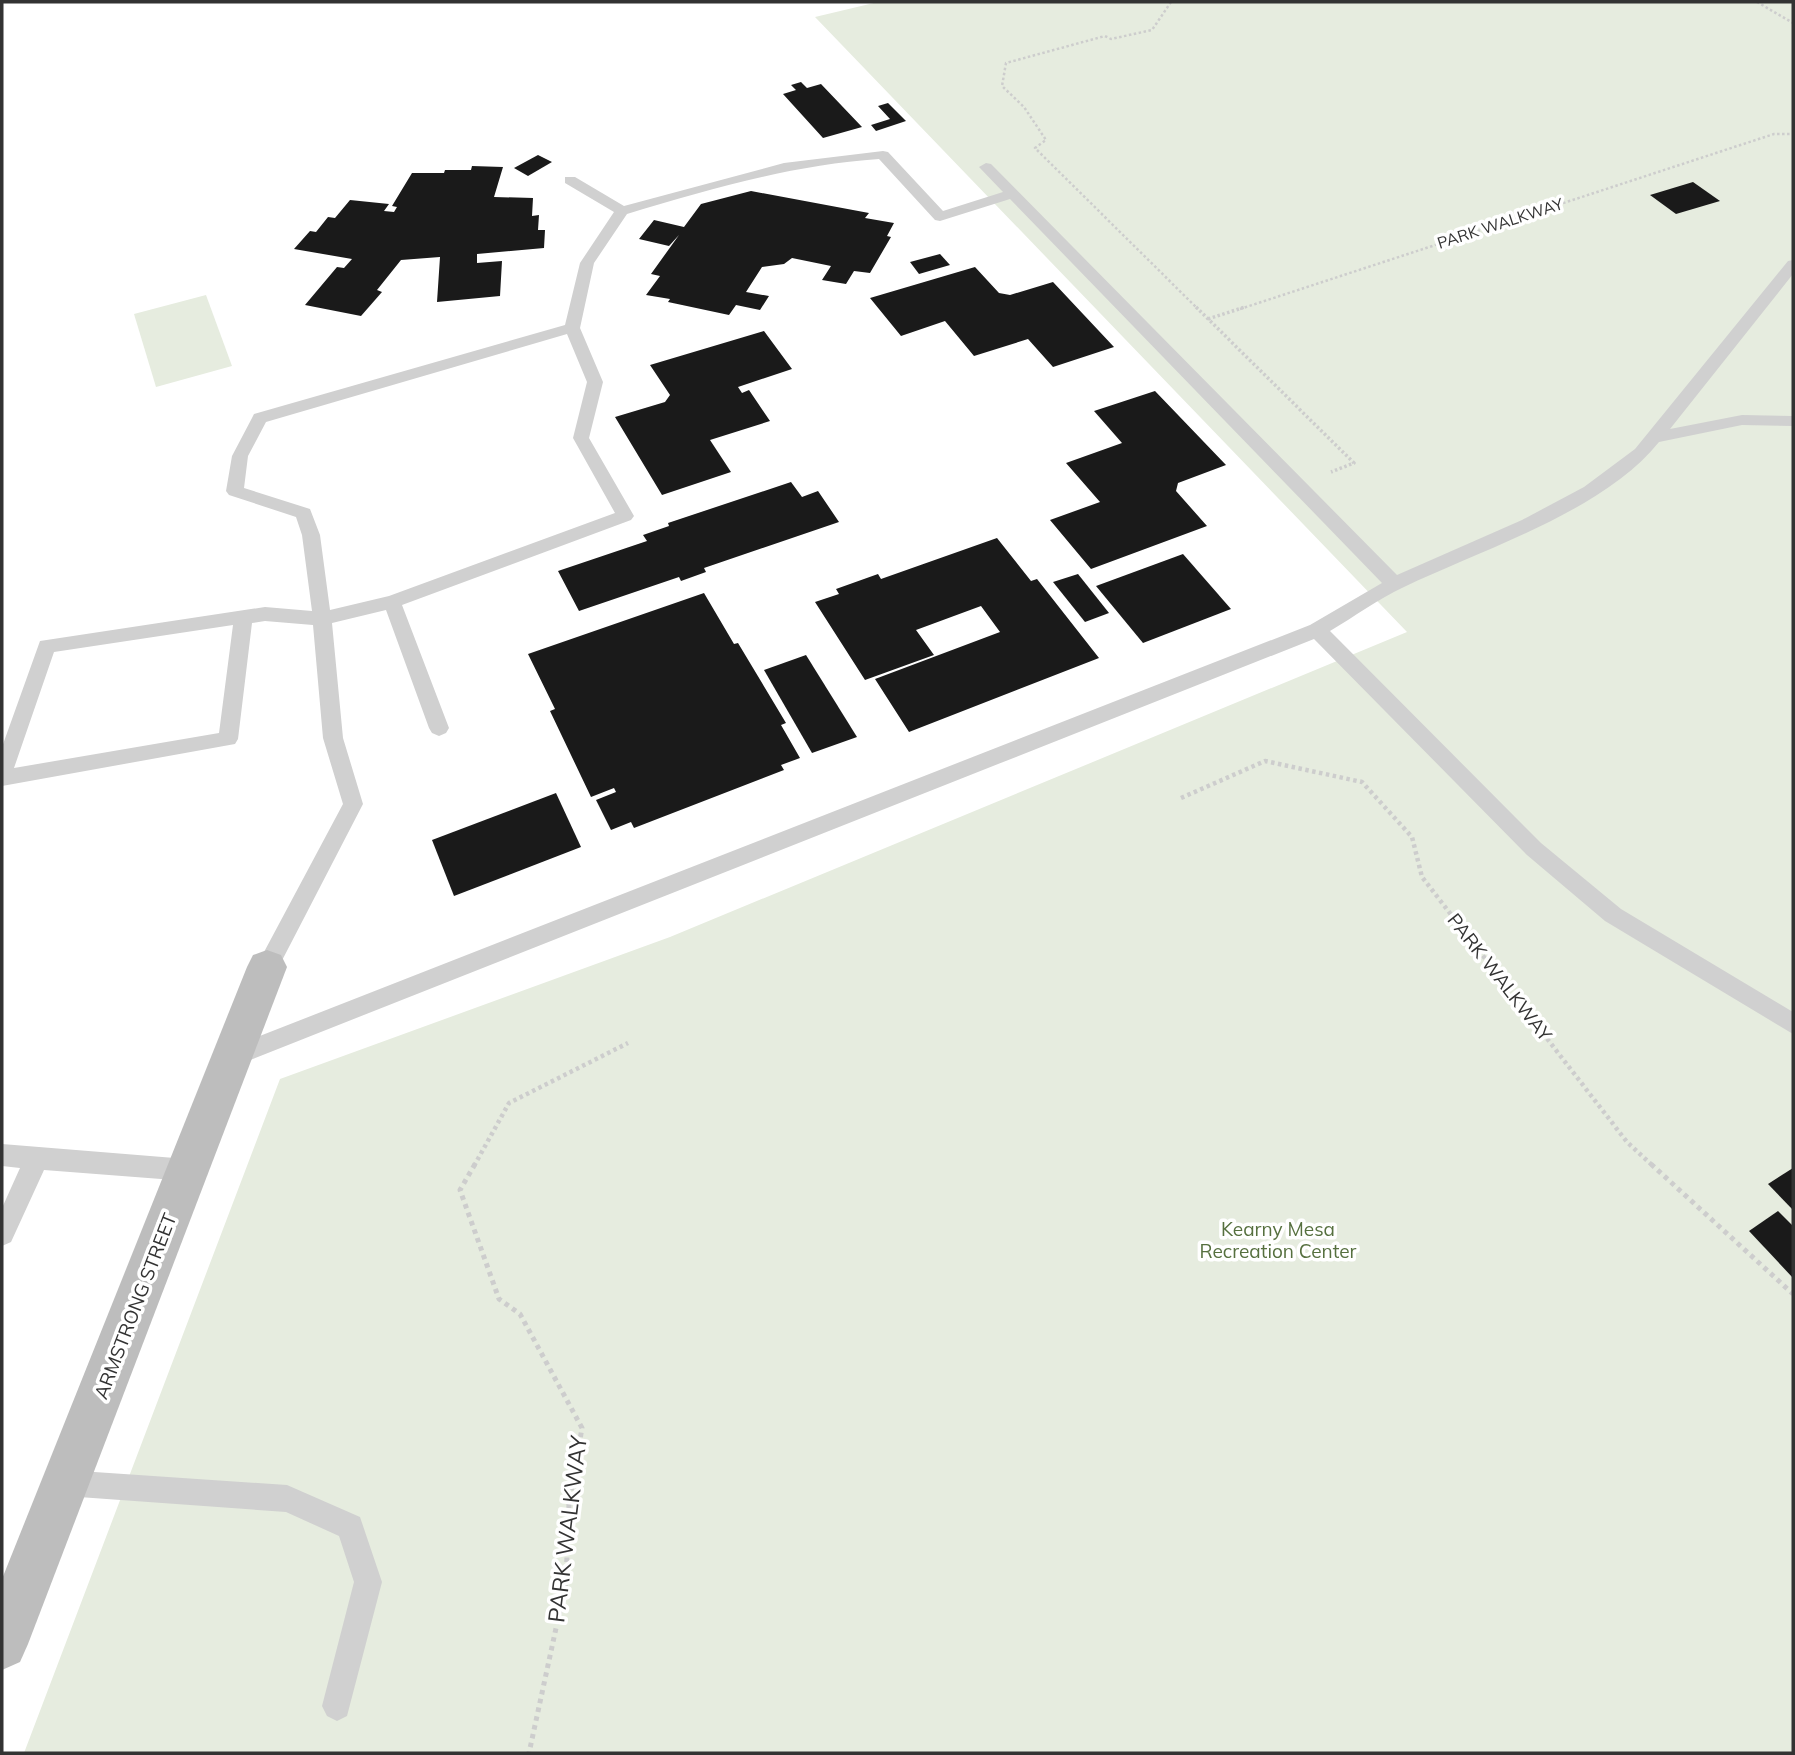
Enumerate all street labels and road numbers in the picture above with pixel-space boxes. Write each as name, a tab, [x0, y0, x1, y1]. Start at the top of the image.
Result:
street label: PARK WALKWAY	[1435, 193, 1566, 253]
street label: PARK WALKWAY	[1443, 908, 1558, 1046]
street label: ARMSTRONG STREET	[89, 1209, 182, 1402]
street label: PARK WALKWAY	[541, 1433, 593, 1624]

